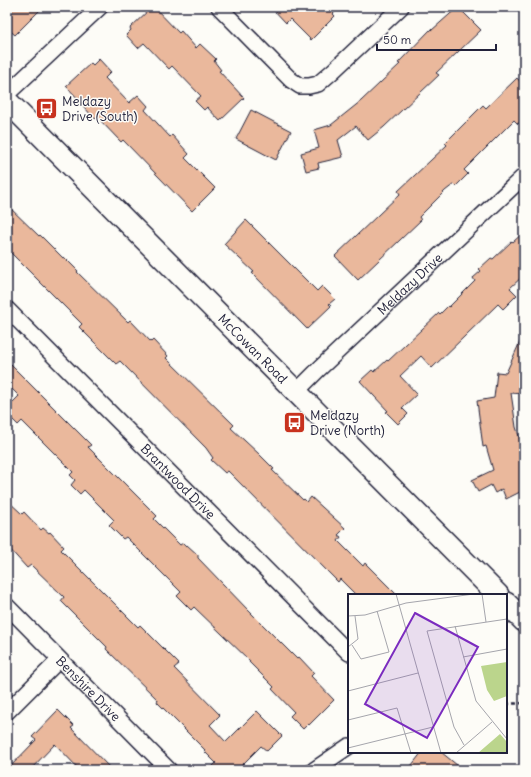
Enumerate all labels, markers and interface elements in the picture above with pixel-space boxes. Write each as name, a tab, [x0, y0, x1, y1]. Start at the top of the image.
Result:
scale bar	[377, 26, 496, 52]
text: 50 m	[383, 32, 412, 47]
place label: Meldazy Drive (South)	[62, 93, 137, 125]
bus stop icon: Meldazy Drive (South)	[34, 95, 60, 121]
street label: Meldazy Drive	[374, 249, 446, 319]
street label: McCowan Road	[214, 310, 291, 388]
place label: Meldazy Drive (North)	[310, 407, 385, 439]
bus stop icon: Meldazy Drive (North)	[281, 409, 307, 435]
street label: Brantwood Drive	[137, 440, 219, 523]
inset map	[348, 594, 507, 753]
street label: Benshire Drive	[52, 653, 124, 725]

